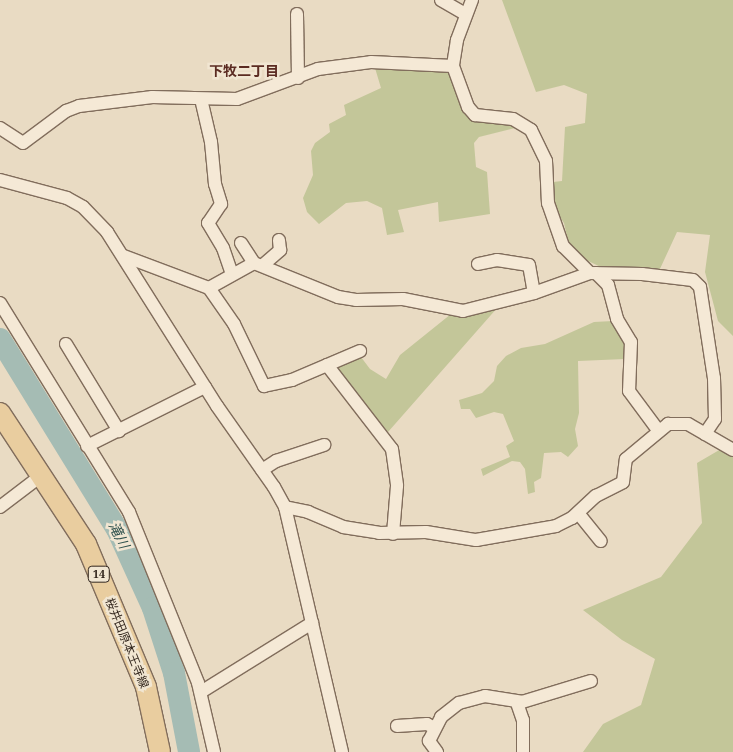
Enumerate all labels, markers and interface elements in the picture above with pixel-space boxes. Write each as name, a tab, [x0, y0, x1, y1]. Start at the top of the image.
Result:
district label: 下牧二丁目	[209, 63, 279, 79]
water label: 滝川	[105, 519, 133, 551]
road number: 14	[88, 566, 110, 582]
street label: 桜井田原本王寺線	[102, 596, 152, 690]

